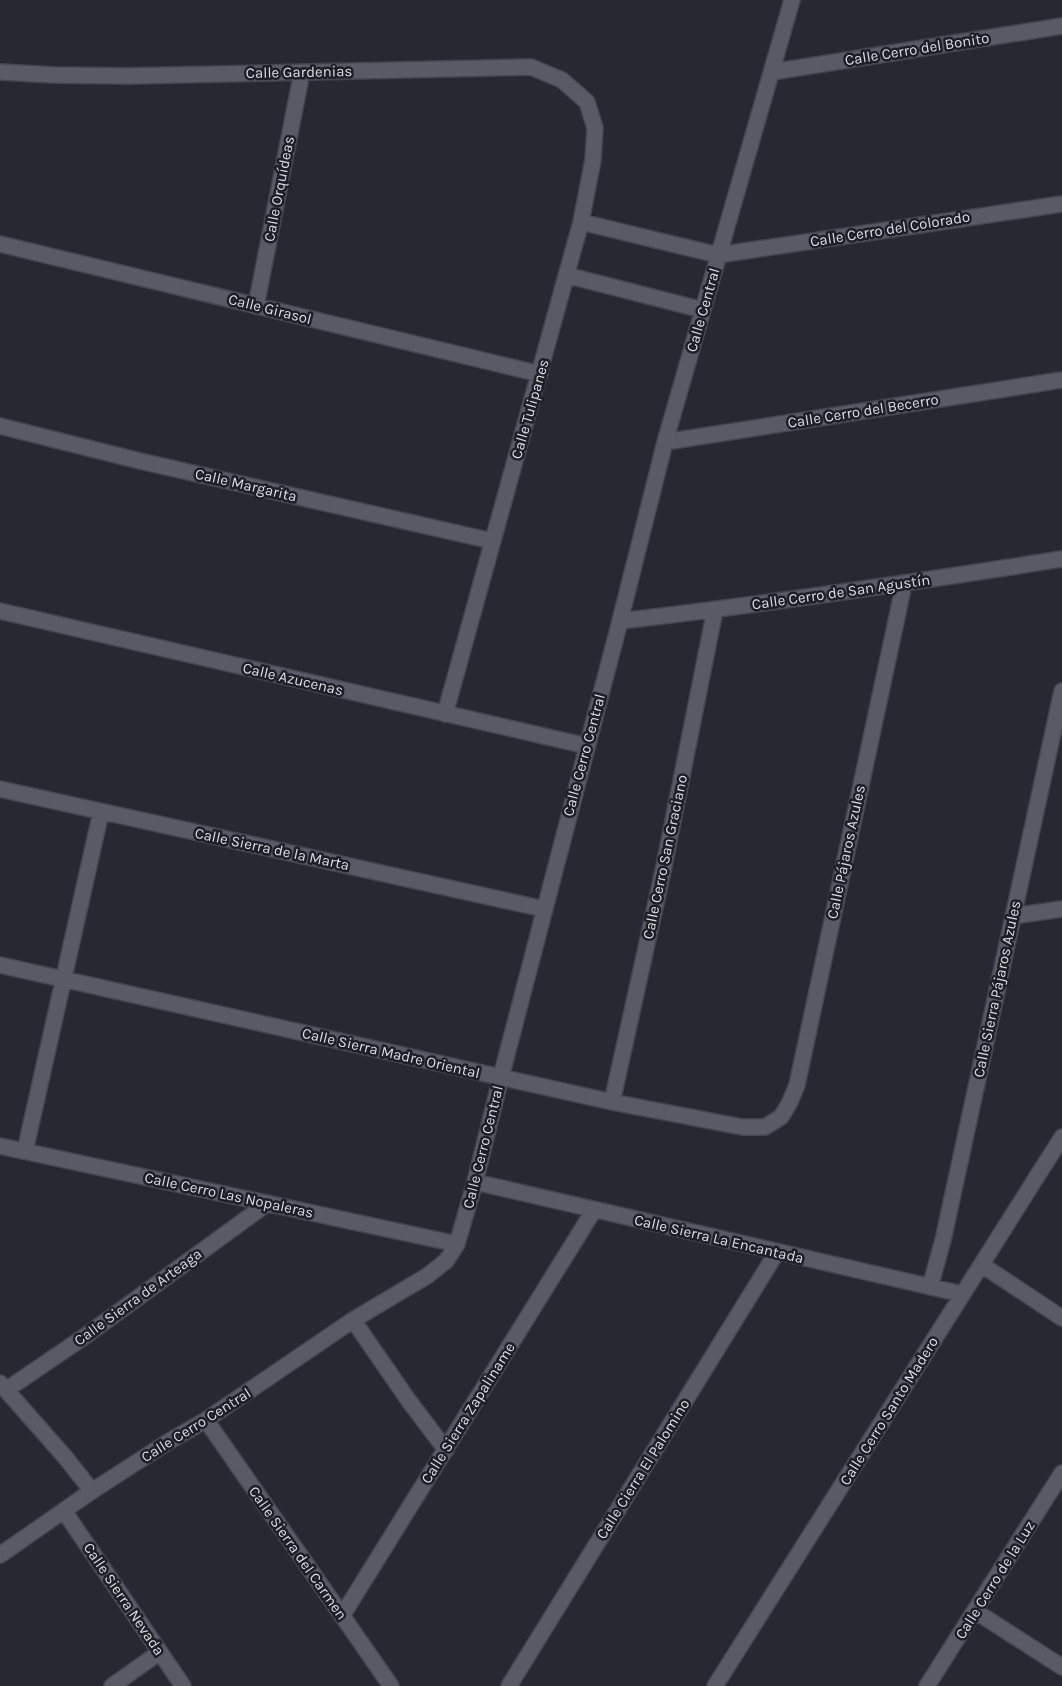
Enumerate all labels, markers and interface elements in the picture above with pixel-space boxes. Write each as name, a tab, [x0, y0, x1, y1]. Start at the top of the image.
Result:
street label: Calle Cerro del Bonito	[844, 29, 990, 69]
street label: Calle Gardenias	[245, 62, 353, 82]
street label: Calle Orquídeas	[260, 135, 298, 243]
street label: Calle Cerro del Colorado	[809, 207, 971, 251]
street label: Calle Central	[682, 266, 724, 354]
street label: Calle Girasol	[226, 290, 314, 328]
street label: Calle Tulipanes	[507, 357, 553, 461]
street label: Calle Cerro del Becerro	[786, 390, 940, 432]
street label: Calle Margarita	[193, 465, 299, 505]
street label: Calle Cerro de San Agustín	[751, 571, 931, 613]
street label: Calle Azucenas	[241, 659, 345, 699]
street label: Calle Cerro Central	[559, 692, 609, 818]
street label: Calle Cerro San Graciano	[639, 773, 691, 941]
street label: Calle Pájaros Azules	[823, 783, 869, 921]
street label: Calle Sierra de la Marta	[193, 824, 351, 874]
street label: Calle Sierra Pájaros Azules	[969, 899, 1025, 1079]
street label: Calle Sierra Madre Oriental	[300, 1024, 482, 1082]
street label: Calle Cerro Central	[459, 1084, 507, 1210]
street label: Calle Cerro Las Nopaleras	[143, 1168, 315, 1222]
street label: Calle Sierra La Encantada	[632, 1211, 806, 1267]
street label: Calle Sierra de Arteaga	[71, 1245, 205, 1349]
street label: Calle Cerro Santo Madero	[836, 1333, 942, 1489]
street label: Calle Sierra Zapaliname	[417, 1339, 519, 1487]
street label: Calle Cerro Central	[138, 1384, 254, 1466]
street label: Calle Cierra El Palomino	[592, 1396, 694, 1542]
street label: Calle Sierra del Carmen	[245, 1483, 351, 1623]
street label: Calle Cerro de la Luz	[951, 1518, 1039, 1642]
street label: Calle Sierra Nevada	[80, 1539, 168, 1659]

